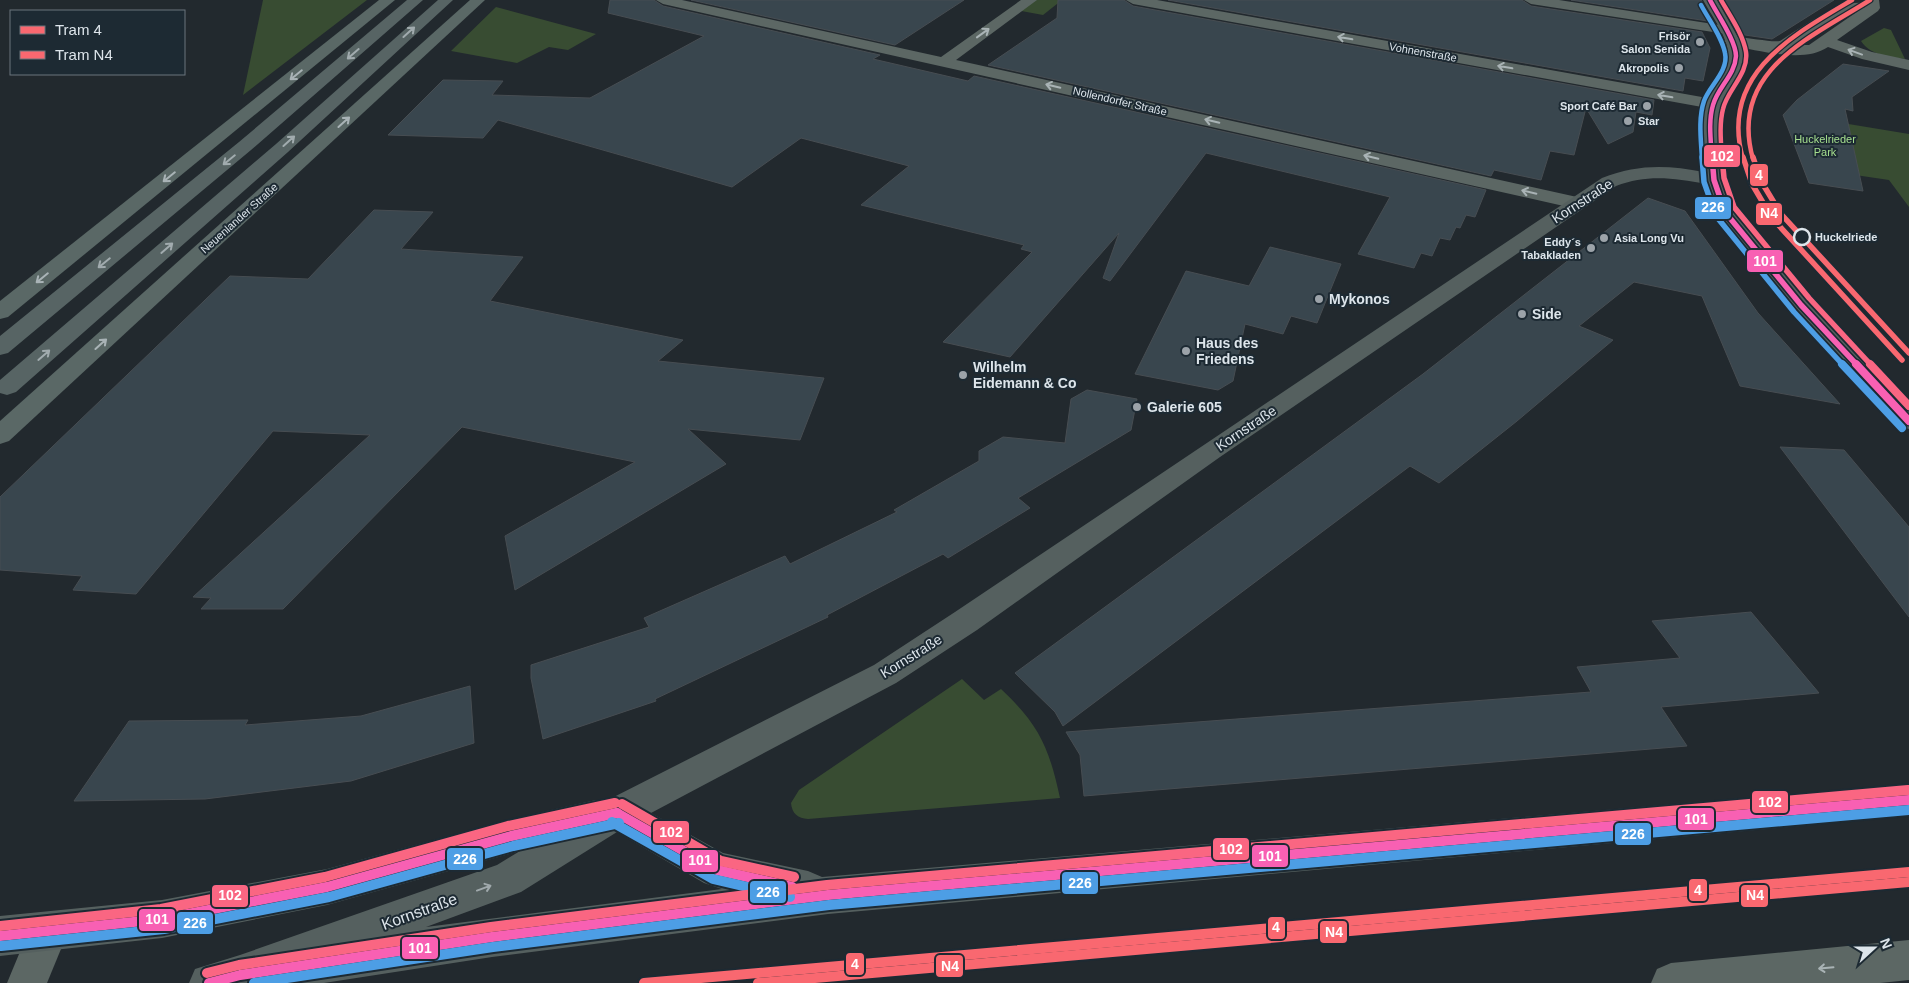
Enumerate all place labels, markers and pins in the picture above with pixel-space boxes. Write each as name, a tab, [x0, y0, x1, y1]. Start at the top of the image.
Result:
place label: Frisör Salon Senida	[1621, 30, 1691, 55]
marker: Frisör Salon Senida	[1694, 36, 1706, 48]
place label: Akropolis	[1618, 62, 1669, 74]
marker: Akropolis	[1673, 62, 1685, 74]
place label: Sport Café Bar	[1560, 100, 1638, 112]
marker: Sport Café Bar	[1641, 100, 1653, 112]
marker: Star	[1622, 115, 1634, 127]
place label: Star	[1638, 115, 1660, 127]
marker: Huckelriede	[1793, 228, 1811, 246]
place label: Huckelriede	[1815, 231, 1877, 243]
marker: Asia Long Vu	[1598, 232, 1610, 244]
place label: Asia Long Vu	[1614, 232, 1684, 244]
place label: Eddy´s Tabakladen	[1521, 236, 1581, 261]
marker: Eddy´s Tabakladen	[1585, 242, 1597, 254]
place label: Mykonos	[1329, 291, 1390, 307]
marker: Mykonos	[1313, 293, 1325, 305]
place label: Side	[1532, 306, 1562, 322]
marker: Side	[1516, 308, 1528, 320]
place label: Haus des Friedens	[1196, 335, 1258, 367]
marker: Haus des Friedens	[1180, 345, 1192, 357]
place label: Wilhelm Eidemann & Co	[973, 359, 1076, 391]
marker: Wilhelm Eidemann & Co	[957, 369, 969, 381]
place label: Galerie 605	[1147, 399, 1222, 415]
marker: Galerie 605	[1131, 401, 1143, 413]

